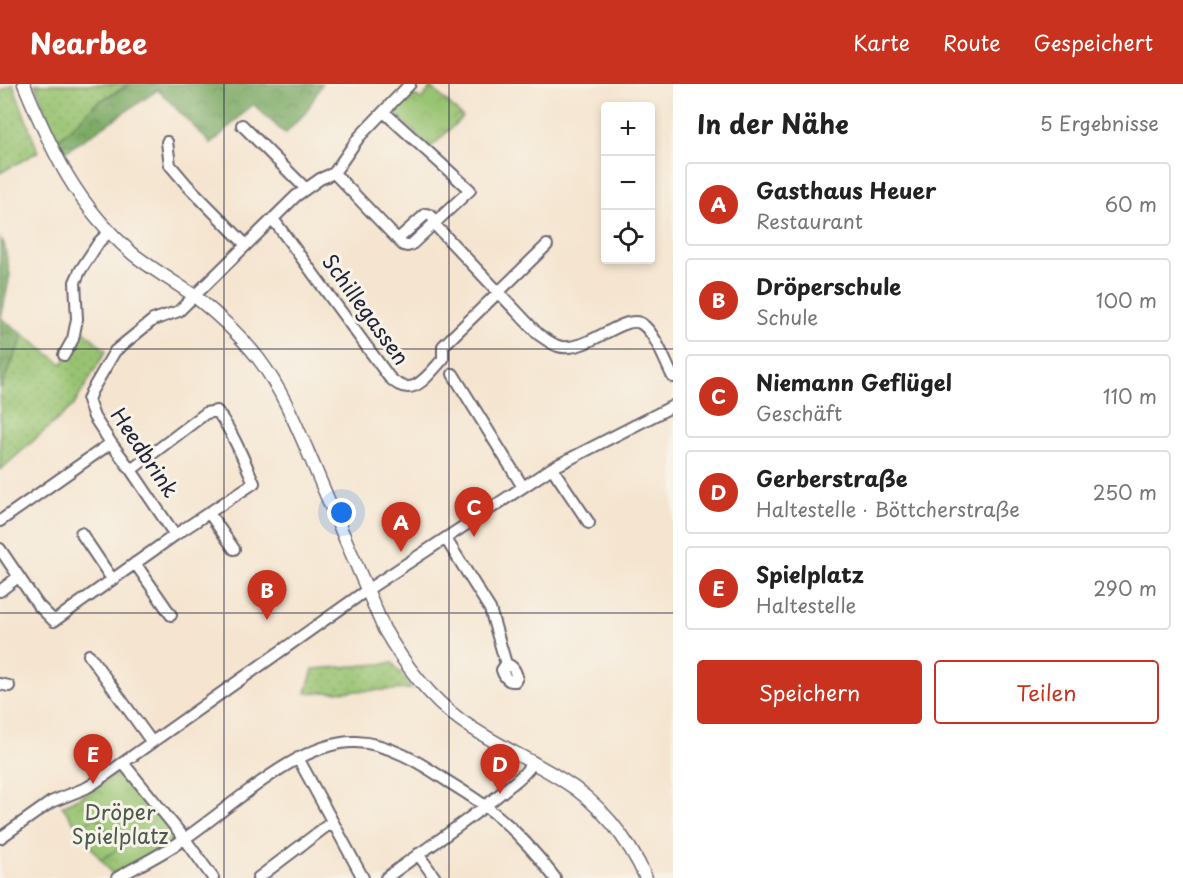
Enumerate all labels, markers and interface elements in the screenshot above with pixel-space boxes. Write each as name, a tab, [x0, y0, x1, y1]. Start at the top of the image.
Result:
text: Nearbee	[30, 21, 147, 64]
text: Karte	[853, 26, 910, 58]
text: Route	[943, 26, 1001, 58]
text: Gespeichert	[1034, 26, 1153, 58]
map controls	[601, 102, 655, 264]
button: +	[601, 102, 655, 156]
text: In der Nähe	[697, 104, 849, 143]
text: 5 Ergebnisse	[1040, 108, 1159, 138]
button: −	[601, 156, 655, 210]
text: Gasthaus Heuer	[756, 173, 936, 206]
text: A	[711, 189, 726, 219]
text: 60 m	[1105, 189, 1157, 219]
text: Restaurant	[756, 206, 863, 236]
button: locate	[601, 210, 655, 264]
street label: Schillegassen	[315, 247, 418, 371]
text: Dröperschule	[756, 269, 901, 302]
text: B	[712, 285, 725, 315]
text: 100 m	[1096, 285, 1157, 315]
text: Schule	[756, 302, 818, 332]
text: Niemann Geflügel	[756, 365, 952, 398]
text: C	[711, 381, 726, 411]
text: 110 m	[1103, 381, 1157, 411]
text: Geschäft	[756, 398, 842, 428]
street label: Heedbrink	[104, 400, 188, 503]
text: Gerberstraße	[756, 461, 908, 494]
text: D	[711, 477, 726, 507]
text: 250 m	[1093, 477, 1157, 507]
pin: C	[454, 488, 494, 537]
text: Haltestelle · Böttcherstraße	[756, 494, 1020, 524]
your location	[327, 498, 356, 527]
pin: A	[382, 502, 420, 552]
text: Spielplatz	[756, 557, 864, 590]
pin: B	[248, 570, 286, 620]
text: E	[712, 573, 725, 603]
text: 290 m	[1093, 573, 1157, 603]
text: Haltestelle	[756, 590, 856, 620]
button: Speichern	[697, 660, 922, 724]
button: Teilen	[934, 660, 1159, 724]
pin: E	[74, 734, 112, 784]
pin: D	[480, 744, 520, 794]
park label: Dröper Spielplatz	[72, 795, 168, 851]

